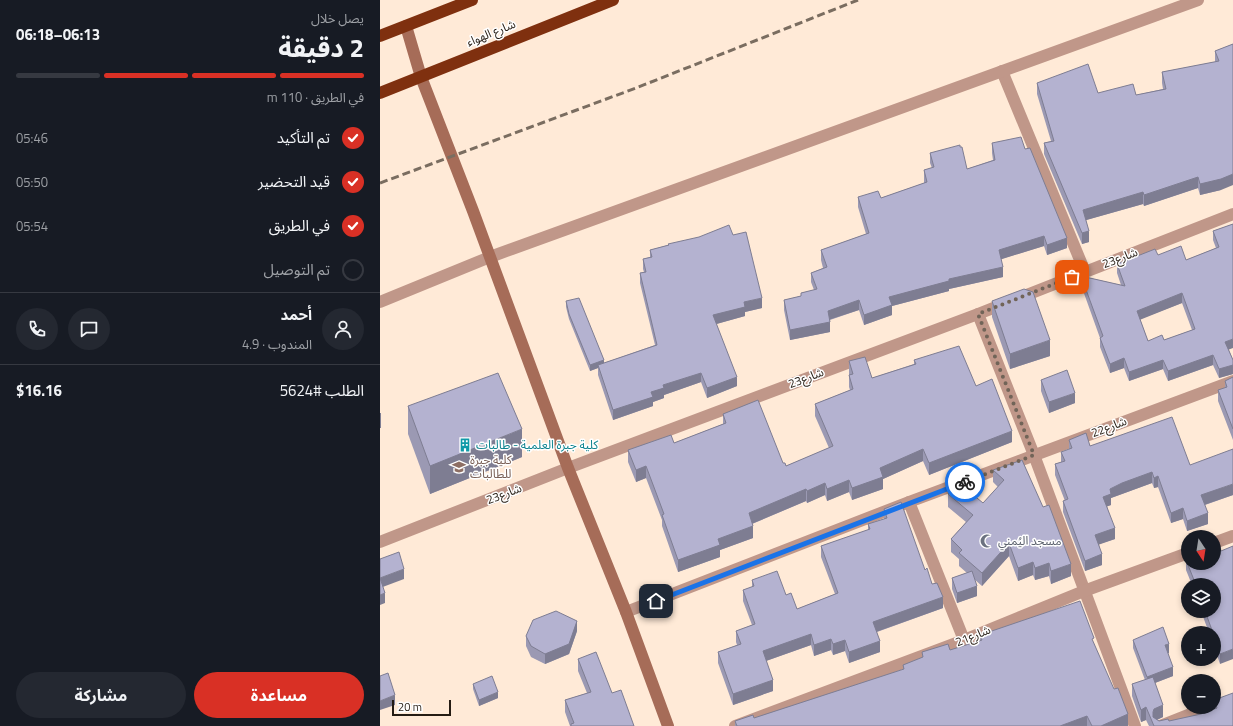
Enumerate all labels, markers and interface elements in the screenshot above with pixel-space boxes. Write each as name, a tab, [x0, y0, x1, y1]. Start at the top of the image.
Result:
text: يصل خلال	[311, 8, 364, 28]
street label: شارع الهواء	[463, 14, 518, 51]
text: 06:13–06:18	[16, 23, 100, 46]
text: 2 دقيقة	[278, 28, 364, 67]
text: في الطريق · 110 m	[267, 87, 364, 107]
text: تم التأكيد	[277, 126, 330, 149]
icon: check	[342, 127, 364, 149]
text: 05:46	[16, 128, 48, 148]
text: قيد التحضير	[258, 170, 330, 193]
icon: check	[342, 171, 364, 193]
text: 05:50	[16, 172, 48, 192]
text: في الطريق	[269, 214, 330, 237]
icon: check	[342, 215, 364, 237]
text: 05:54	[16, 216, 48, 236]
street label: شارع23	[1099, 242, 1140, 273]
text: تم التوصيل	[264, 258, 330, 281]
pin	[1055, 260, 1089, 294]
icon: bag	[1061, 266, 1083, 288]
text: أحمد	[281, 303, 312, 326]
button: phone	[16, 308, 58, 350]
button: chat	[68, 308, 110, 350]
button: person	[322, 308, 364, 350]
text: المندوب · 4.9	[242, 334, 312, 354]
street label: شارع23	[785, 362, 826, 393]
text: $16.16	[16, 379, 62, 402]
text: الطلب #5624	[280, 379, 364, 402]
street label: شارع22	[1088, 411, 1129, 442]
place label: كلية جبرة العلمية - طالبات	[476, 435, 599, 454]
building icon: كلية جبرة العلمية - طالبات	[457, 437, 473, 453]
place label: كلية جبرة للطالبات	[470, 450, 513, 483]
school or university icon: كلية جبرة للطالبات	[451, 459, 467, 475]
courier	[945, 462, 985, 502]
icon: bike	[954, 471, 976, 493]
street label: شارع23	[483, 478, 524, 509]
north arrow	[1181, 530, 1221, 570]
map controls	[1181, 530, 1221, 714]
place label: مسجد اليُمني	[998, 531, 1062, 551]
mosque icon: مسجد اليُمني	[979, 533, 995, 549]
button: layers	[1181, 578, 1221, 618]
pin	[639, 584, 673, 618]
icon: home	[645, 590, 667, 612]
street label: شارع21	[952, 620, 993, 651]
button: +	[1181, 626, 1221, 666]
button: مشاركة	[16, 672, 186, 718]
button: مساعدة	[194, 672, 364, 718]
button: −	[1181, 674, 1221, 714]
scale bar	[392, 698, 451, 717]
text: 20 m	[398, 699, 422, 715]

